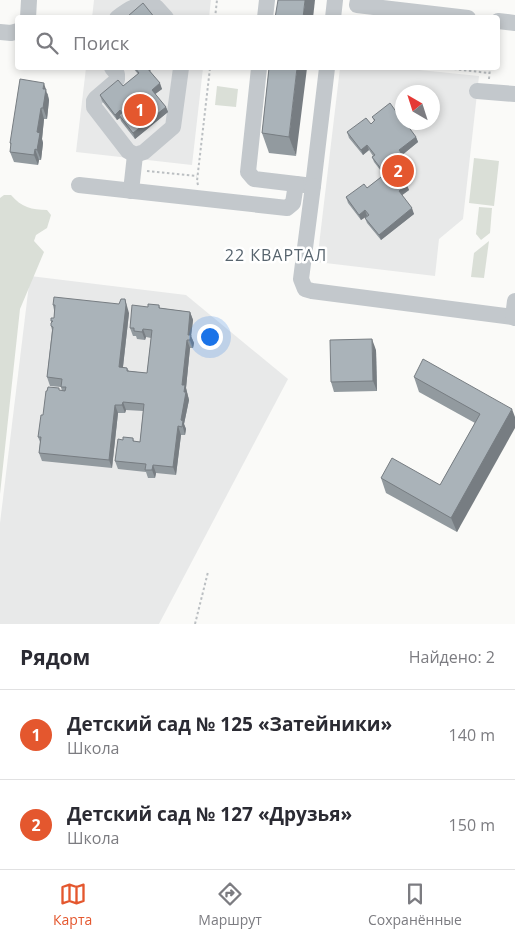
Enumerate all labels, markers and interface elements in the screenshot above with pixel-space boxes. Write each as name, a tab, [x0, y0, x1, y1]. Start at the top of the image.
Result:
search box	[15, 15, 500, 70]
icon: search	[33, 29, 61, 57]
text: Поиск	[73, 30, 129, 56]
north arrow	[395, 85, 440, 130]
pin: 1	[124, 91, 156, 129]
pin: 2	[382, 152, 414, 190]
district label: 22 КВАРТАЛ	[225, 244, 327, 266]
your location	[197, 324, 223, 350]
text: Рядом	[20, 643, 90, 671]
text: Найдено: 2	[409, 646, 495, 668]
text: Детский сад № 125 «Затейники»	[67, 711, 392, 737]
text: 1	[31, 724, 41, 746]
text: 140 m	[449, 724, 495, 746]
text: Школа	[67, 737, 119, 759]
text: Детский сад № 127 «Друзья»	[67, 801, 352, 827]
text: 2	[31, 814, 41, 836]
text: 150 m	[449, 814, 495, 836]
text: Школа	[67, 827, 119, 849]
tab: Карта	[53, 880, 92, 929]
tab: Маршрут	[198, 880, 262, 929]
tab: Сохранённые	[368, 880, 462, 929]

